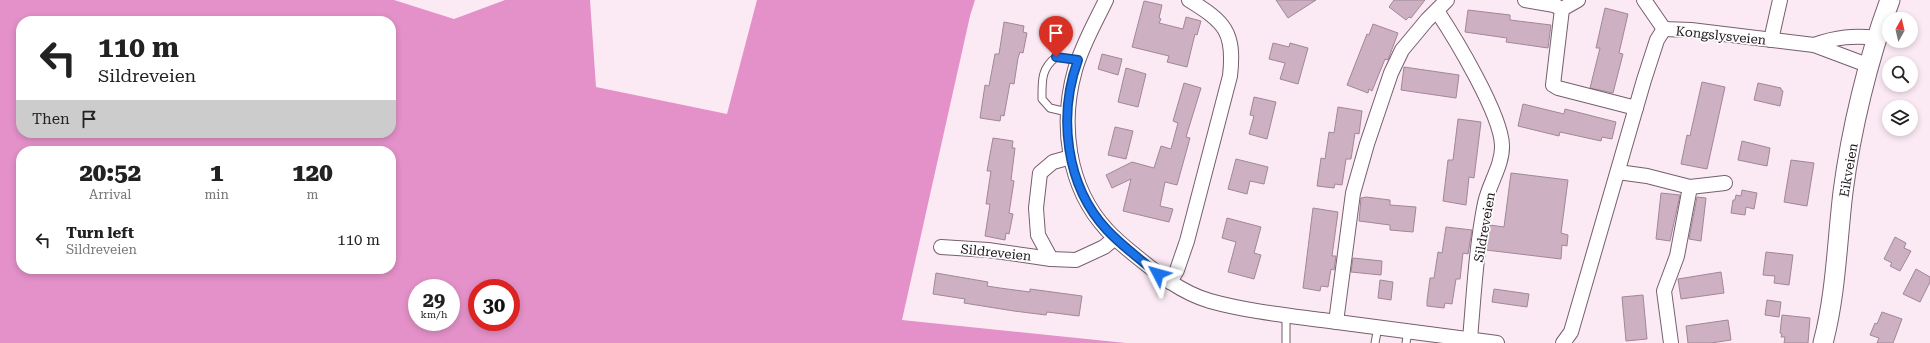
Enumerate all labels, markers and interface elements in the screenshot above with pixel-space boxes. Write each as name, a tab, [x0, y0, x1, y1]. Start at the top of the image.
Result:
north arrow	[1882, 12, 1918, 48]
map controls	[1882, 12, 1918, 136]
pin	[1039, 16, 1073, 57]
icon: arrive	[1045, 22, 1067, 44]
street label: Kongslysveien	[1675, 23, 1767, 48]
text: 110 m	[98, 31, 179, 64]
icon: left	[32, 32, 84, 84]
button: search	[1882, 56, 1918, 92]
text: Sildreveien	[98, 65, 196, 86]
button: layers	[1882, 100, 1918, 136]
icon: arrive	[78, 108, 100, 130]
text: Then	[32, 110, 70, 128]
street label: Eikveien	[1836, 141, 1861, 198]
text: 20:52	[79, 159, 141, 187]
text: 1	[210, 159, 223, 187]
text: 120	[292, 159, 333, 187]
text: Arrival	[89, 187, 131, 202]
text: min	[204, 187, 229, 202]
text: m	[306, 187, 318, 202]
street label: Sildreveien	[1471, 190, 1498, 263]
text: Turn left	[66, 224, 134, 242]
icon: left	[32, 229, 54, 251]
text: 110 m	[337, 231, 380, 249]
street label: Sildreveien	[960, 241, 1033, 264]
text: Sildreveien	[66, 242, 137, 257]
position arrow	[1137, 253, 1179, 295]
speed limit sign: 30	[468, 279, 520, 331]
text: 29	[423, 288, 445, 312]
text: km/h	[421, 309, 447, 320]

